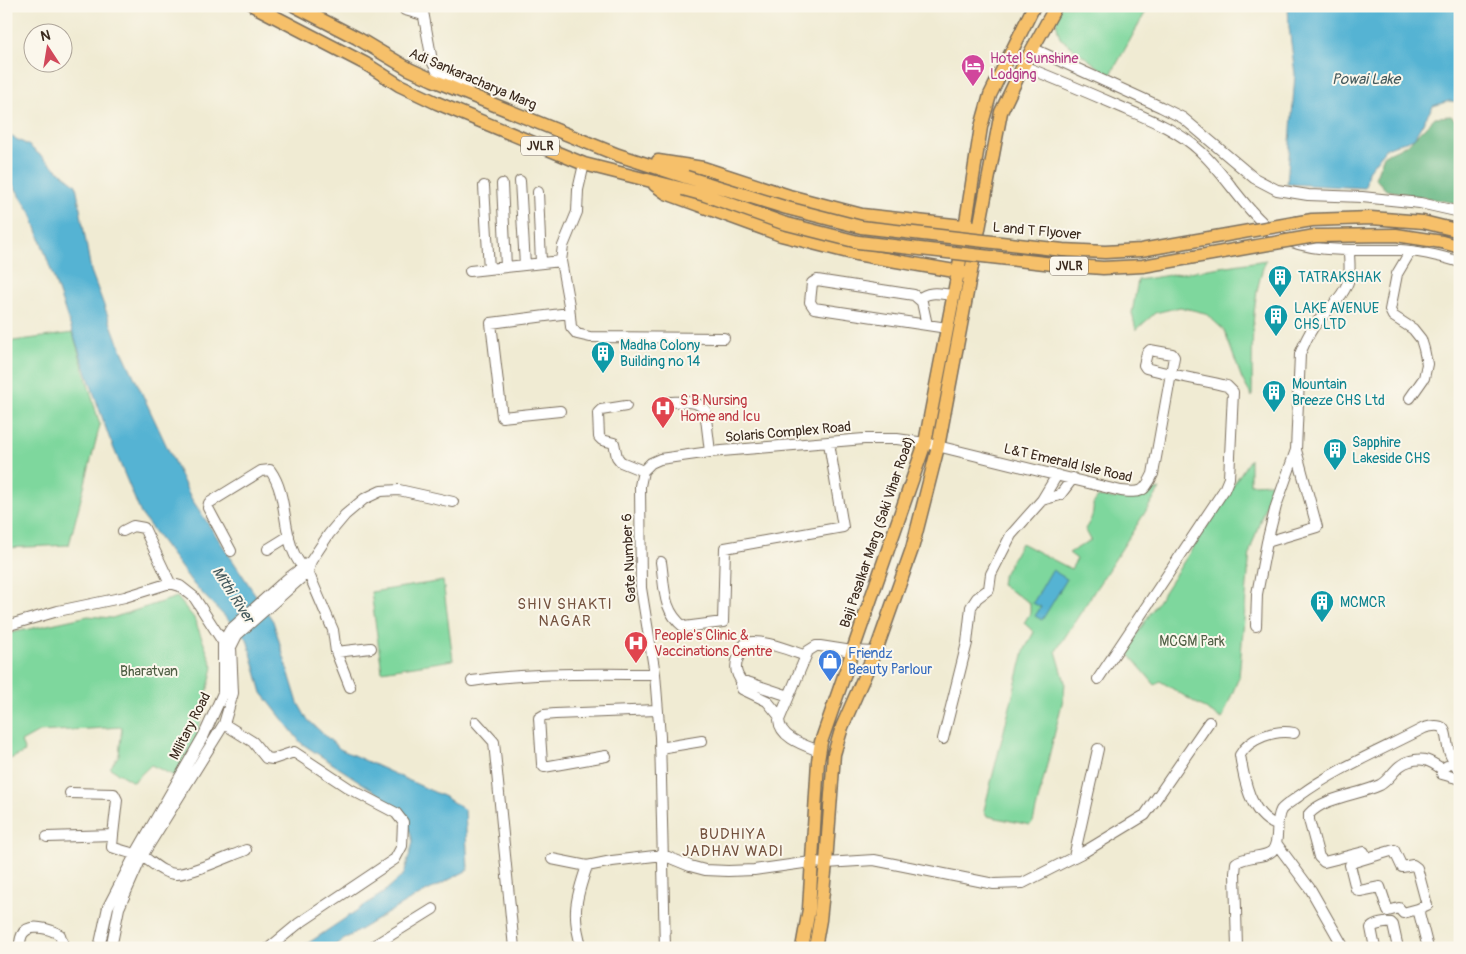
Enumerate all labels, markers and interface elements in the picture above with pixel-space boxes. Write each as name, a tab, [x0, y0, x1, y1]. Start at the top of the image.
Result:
north arrow	[22, 22, 72, 72]
text: N	[39, 26, 52, 45]
street label: Adi Sankaracharya Marg	[407, 44, 539, 114]
place label: Hotel Sunshine Lodging	[990, 50, 1078, 83]
hotel icon: Hotel Sunshine Lodging	[960, 53, 986, 87]
water label: Powai Lake	[1332, 70, 1402, 89]
road number: JVLR	[521, 136, 559, 156]
street label: L and T Flyover	[992, 219, 1082, 243]
road number: JVLR	[1050, 256, 1088, 276]
building icon: TATRAKSHAK	[1267, 264, 1293, 298]
place label: TATRAKSHAK	[1298, 269, 1382, 286]
place label: LAKE AVENUE CHS LTD	[1294, 300, 1379, 333]
building icon: LAKE AVENUE CHS LTD	[1263, 303, 1289, 337]
place label: Madha Colony Building no 14	[620, 337, 700, 370]
building icon: Madha Colony Building no 14	[590, 340, 616, 374]
place label: Mountain Breeze CHS Ltd	[1292, 376, 1385, 409]
building icon: Mountain Breeze CHS Ltd	[1261, 379, 1287, 413]
place label: S B Nursing Home and Icu	[680, 392, 760, 425]
hospital icon: S B Nursing Home and Icu	[650, 395, 676, 429]
street label: Solaris Complex Road	[724, 418, 852, 446]
street label: Baji Pasalkar Marg (Saki Vihar Road)	[836, 434, 918, 630]
place label: Sapphire Lakeside CHS	[1352, 434, 1431, 467]
building icon: Sapphire Lakeside CHS	[1322, 437, 1348, 471]
street label: L&T Emerald Isle Road	[1002, 440, 1134, 486]
street label: Gate Number 6	[618, 513, 640, 603]
water label: Mithi River	[208, 563, 259, 628]
building icon: MCMCR	[1309, 589, 1335, 623]
place label: MCMCR	[1340, 594, 1386, 611]
district label: SHIV SHAKTI NAGAR	[517, 595, 613, 631]
place label: People's Clinic & Vaccinations Centre	[654, 627, 772, 660]
hospital icon: People's Clinic & Vaccinations Centre	[623, 630, 649, 664]
park label: MCGM Park	[1159, 633, 1225, 650]
place label: Friendz Beauty Parlour	[848, 645, 932, 678]
shop icon: Friendz Beauty Parlour	[817, 648, 843, 682]
park label: Bharatvan	[120, 663, 178, 680]
street label: Military Road	[166, 689, 214, 763]
district label: BUDHIYA JADHAV WADI	[682, 825, 784, 861]

